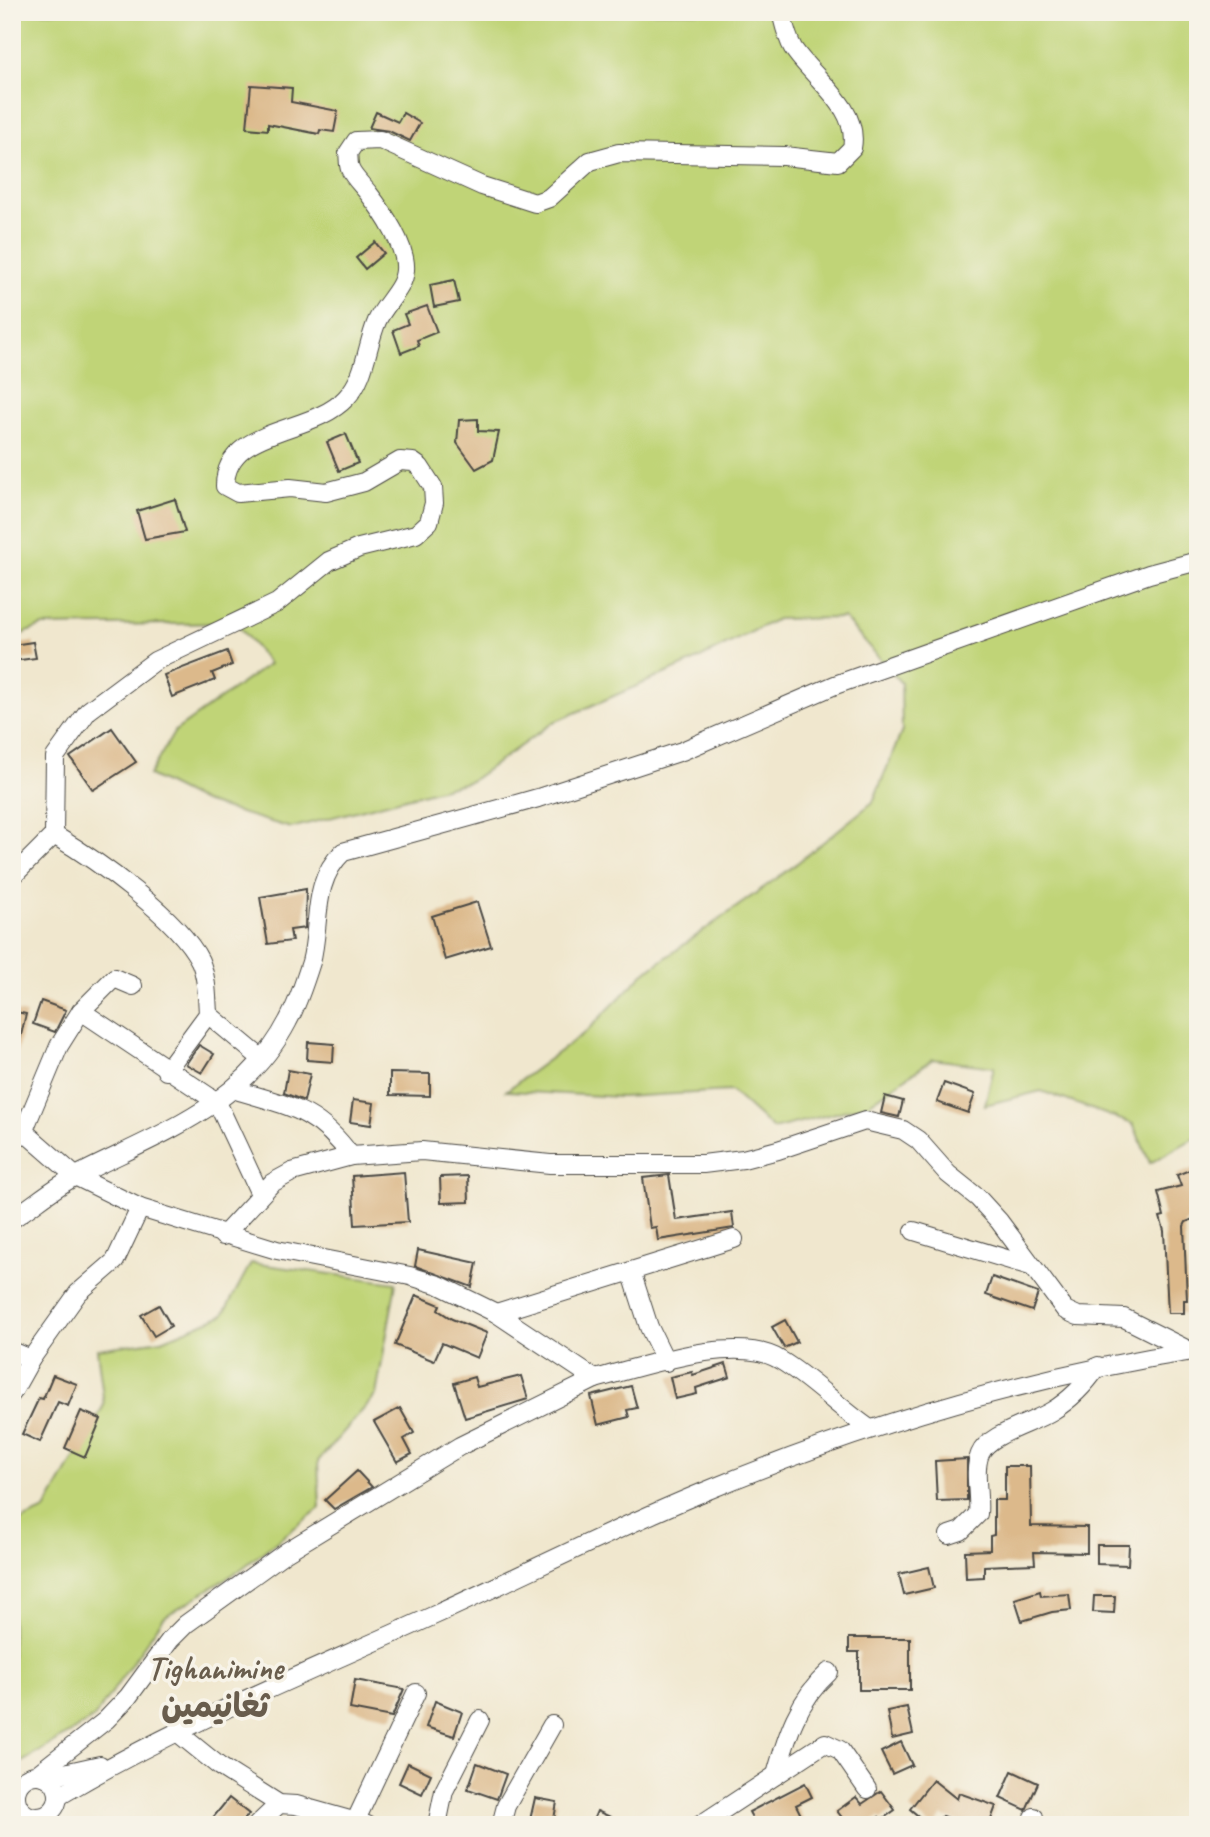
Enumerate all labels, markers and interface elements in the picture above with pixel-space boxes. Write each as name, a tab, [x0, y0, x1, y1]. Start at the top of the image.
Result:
district label: Tighanimine ثغانيمين	[147, 1647, 286, 1727]

